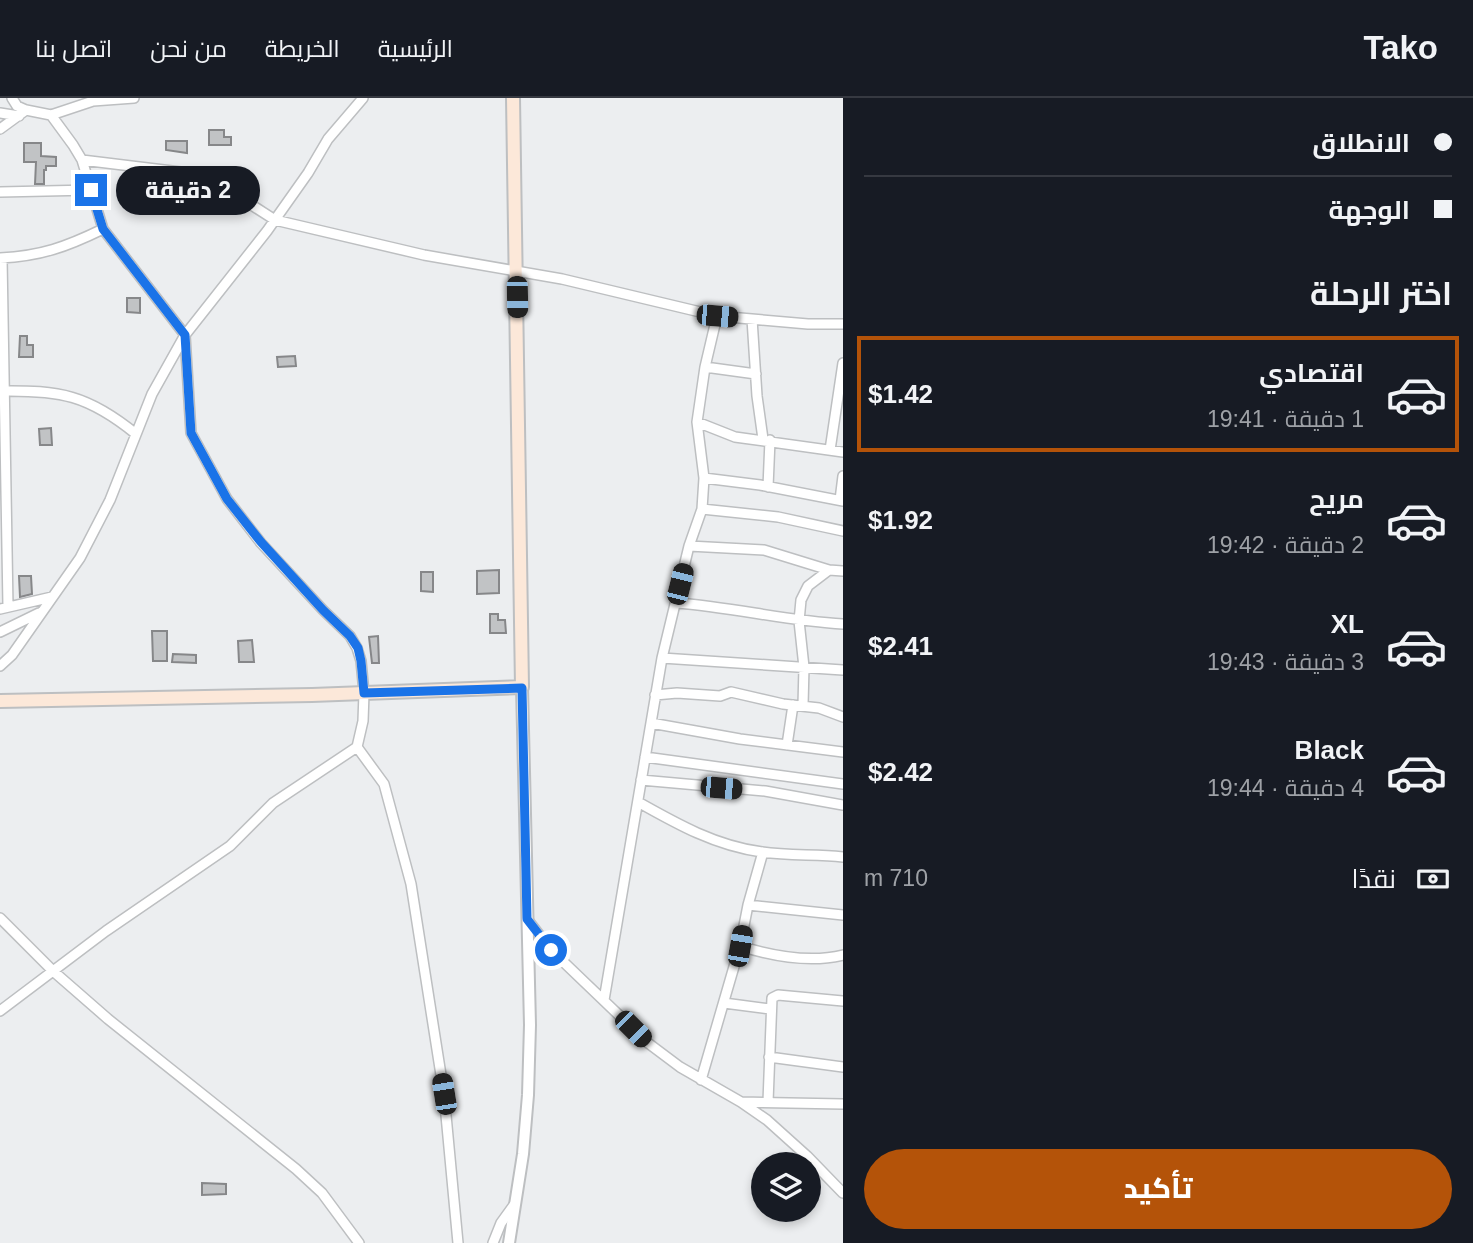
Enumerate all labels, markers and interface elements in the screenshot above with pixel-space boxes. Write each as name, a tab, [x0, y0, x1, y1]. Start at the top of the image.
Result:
text: Tako	[1363, 29, 1438, 66]
text: اتصل بنا	[35, 35, 112, 62]
text: من نحن	[150, 35, 227, 62]
text: الخريطة	[265, 35, 340, 62]
text: الرئيسية	[378, 35, 453, 62]
text: الانطلاق	[1312, 128, 1410, 158]
callout: 2 دقيقة	[116, 166, 259, 214]
route end	[75, 174, 107, 206]
text: 2 دقيقة	[145, 177, 231, 203]
text: الوجهة	[1329, 195, 1410, 225]
car	[507, 276, 528, 318]
text: اختر الرحلة	[1310, 276, 1452, 312]
car	[696, 304, 739, 328]
text: اقتصادي	[1259, 358, 1364, 388]
icon: car	[1385, 363, 1448, 426]
text: $1.42	[868, 379, 933, 409]
text: 1 دقيقة · 19:41	[1207, 406, 1364, 432]
text: مريح	[1309, 484, 1364, 514]
icon: car	[1385, 489, 1448, 552]
text: $1.92	[868, 505, 933, 535]
text: 2 دقيقة · 19:42	[1207, 532, 1364, 558]
car	[665, 561, 696, 607]
text: XL	[1331, 609, 1364, 639]
icon: car	[1385, 615, 1448, 678]
text: $2.41	[868, 631, 933, 661]
text: 3 دقيقة · 19:43	[1207, 649, 1364, 675]
text: Black	[1295, 735, 1364, 765]
icon: car	[1385, 741, 1448, 804]
text: $2.42	[868, 757, 933, 787]
text: 4 دقيقة · 19:44	[1207, 775, 1364, 801]
car	[700, 776, 743, 800]
icon: cash	[1414, 860, 1452, 898]
text: نقدًا	[1352, 864, 1396, 894]
text: 710 m	[864, 865, 928, 891]
car	[727, 923, 754, 969]
route start	[535, 934, 567, 966]
car	[611, 1007, 656, 1051]
car	[431, 1072, 458, 1116]
button: تأكيد	[864, 1149, 1452, 1229]
map controls	[751, 1152, 821, 1222]
button: layers	[751, 1152, 821, 1222]

